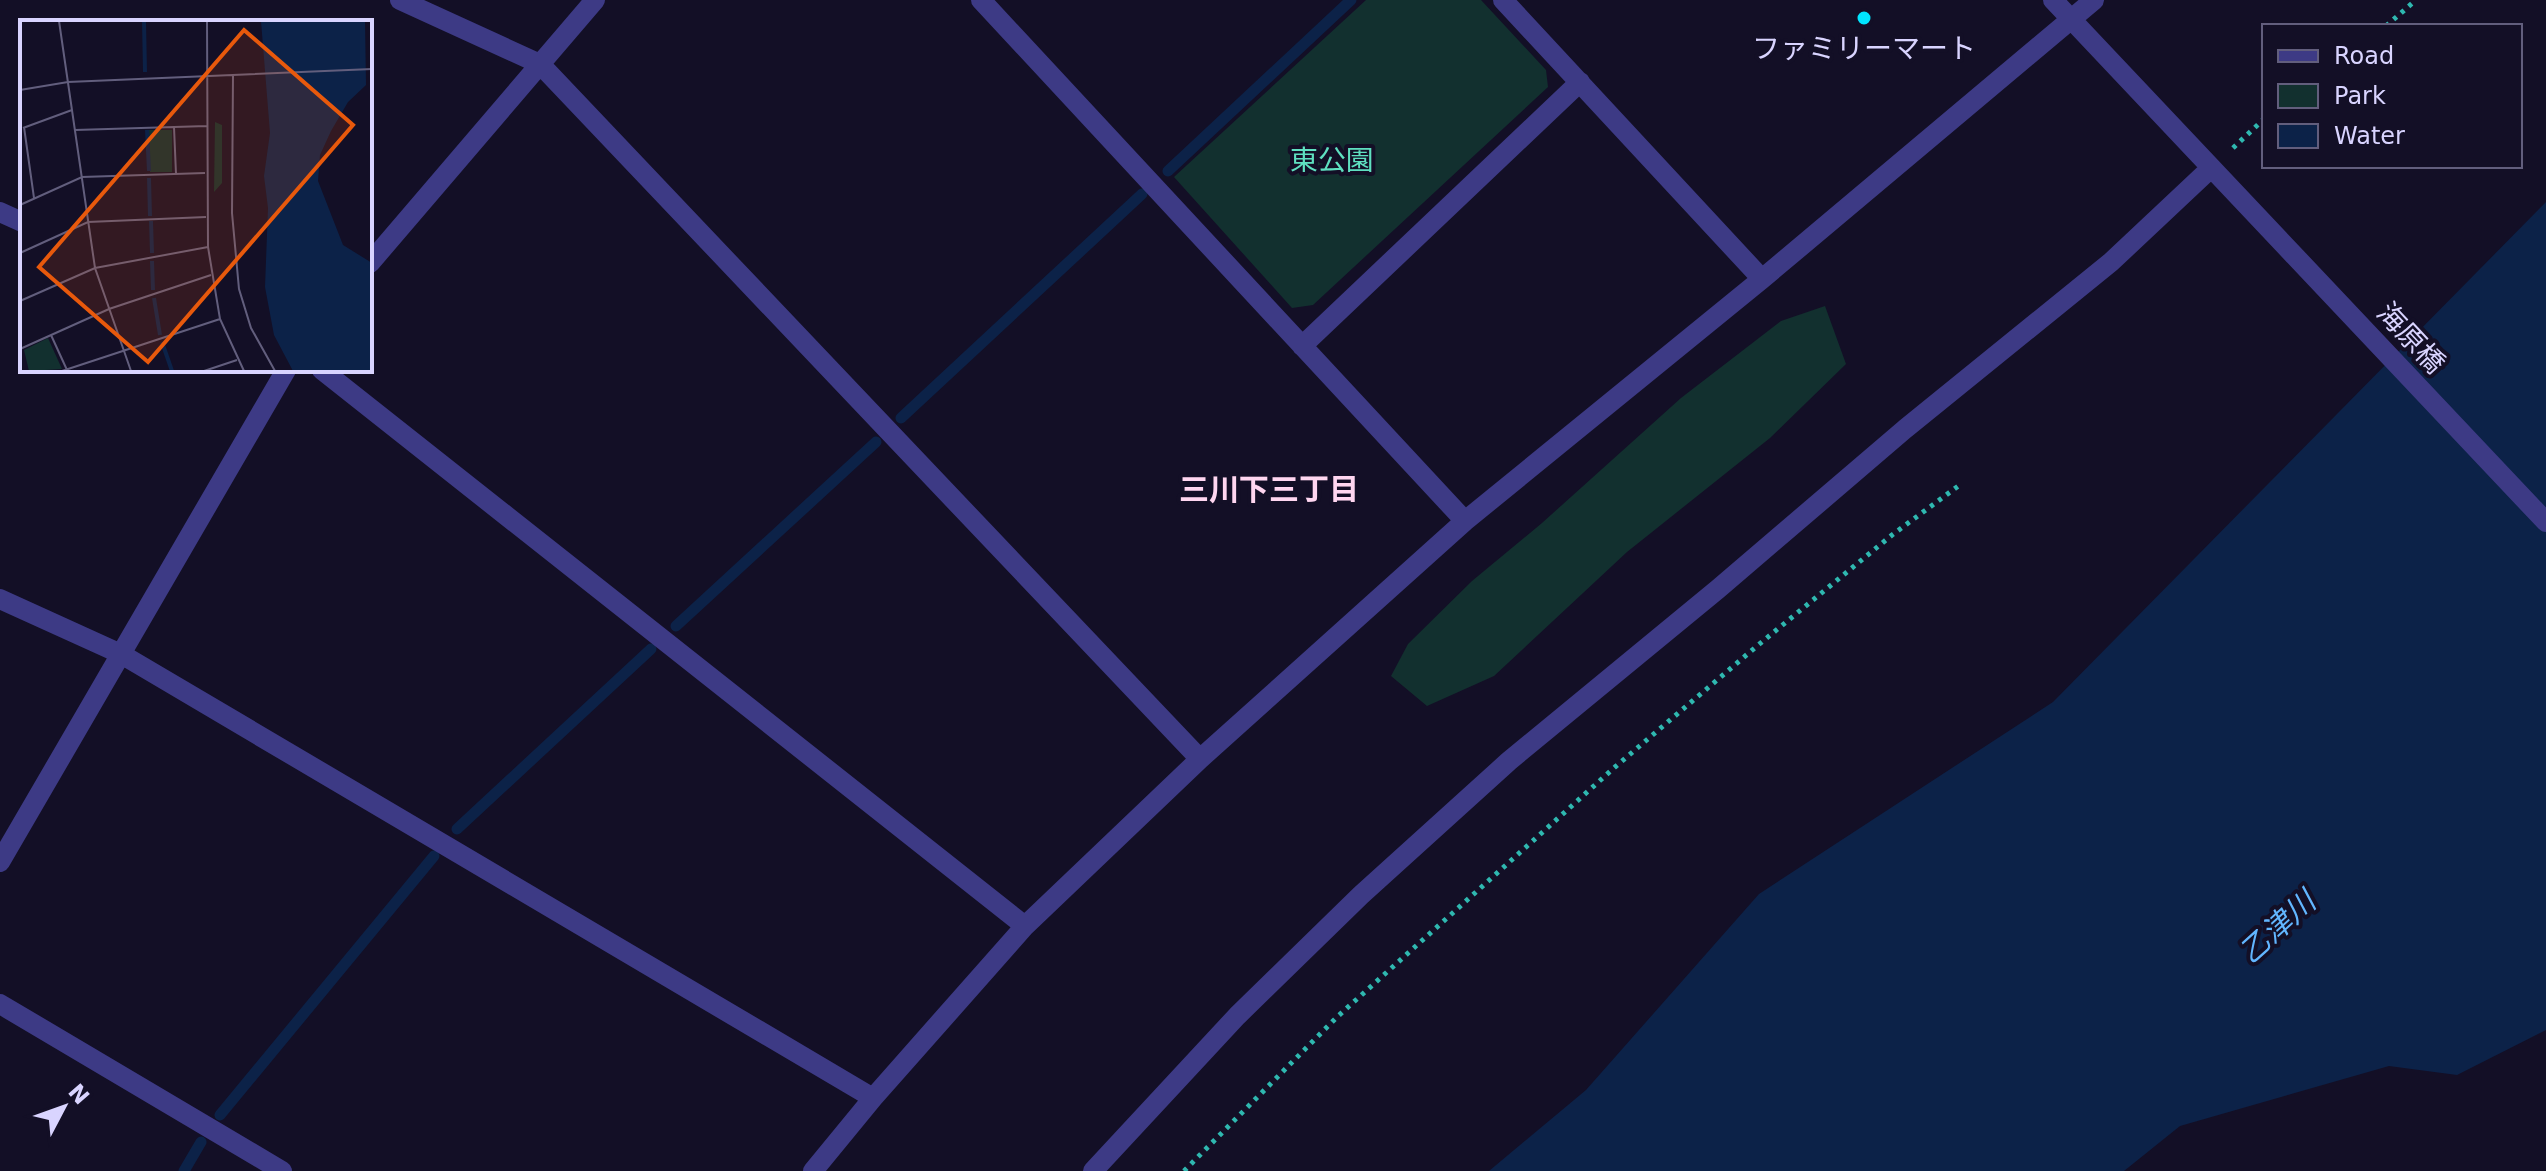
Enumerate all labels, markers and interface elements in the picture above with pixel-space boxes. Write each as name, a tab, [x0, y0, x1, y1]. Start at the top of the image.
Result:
marker: ファミリーマート	[1855, 9, 1873, 27]
inset map	[20, 20, 372, 372]
legend	[2262, 24, 2522, 168]
place label: ファミリーマート	[1752, 32, 1976, 65]
text: Road	[2334, 42, 2394, 70]
text: Park	[2334, 82, 2386, 110]
text: Water	[2334, 122, 2405, 150]
park label: 東公園	[1290, 144, 1374, 177]
street label: 海原橋	[2370, 296, 2452, 380]
district label: 三川下三丁目	[1179, 472, 1359, 507]
water label: 乙津川	[2232, 882, 2324, 970]
north arrow	[24, 1067, 104, 1147]
text: N	[63, 1079, 94, 1109]

